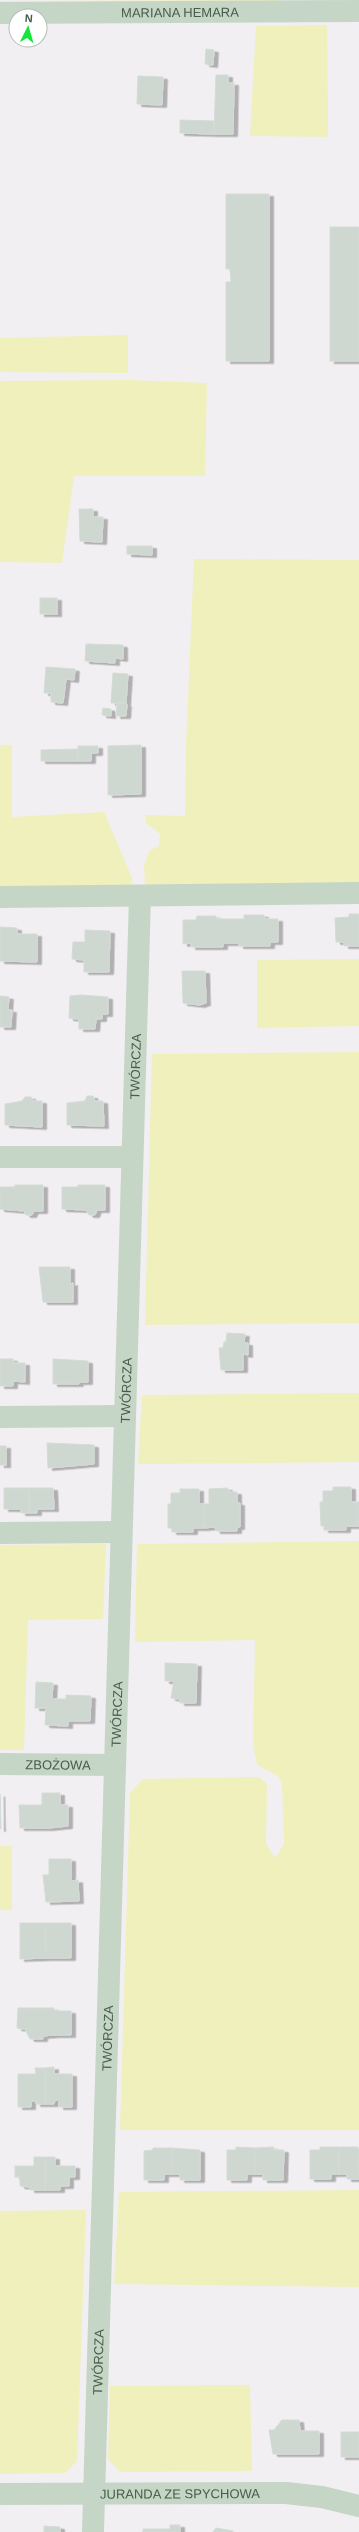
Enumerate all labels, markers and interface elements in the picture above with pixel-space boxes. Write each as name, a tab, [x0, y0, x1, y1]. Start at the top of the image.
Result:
street label: MARIANA HEMARA	[121, 5, 239, 20]
north arrow	[8, 8, 48, 48]
text: N	[24, 12, 33, 24]
street label: TWÓRCZA	[127, 1033, 144, 1100]
street label: TWÓRCZA	[118, 1357, 135, 1424]
street label: TWÓRCZA	[109, 1681, 125, 1747]
street label: ZBOŻOWA	[25, 1757, 91, 1773]
street label: TWÓRCZA	[99, 2005, 116, 2071]
street label: TWÓRCZA	[90, 2329, 107, 2395]
street label: JURANDA ZE SPYCHOWA	[100, 2486, 260, 2502]

